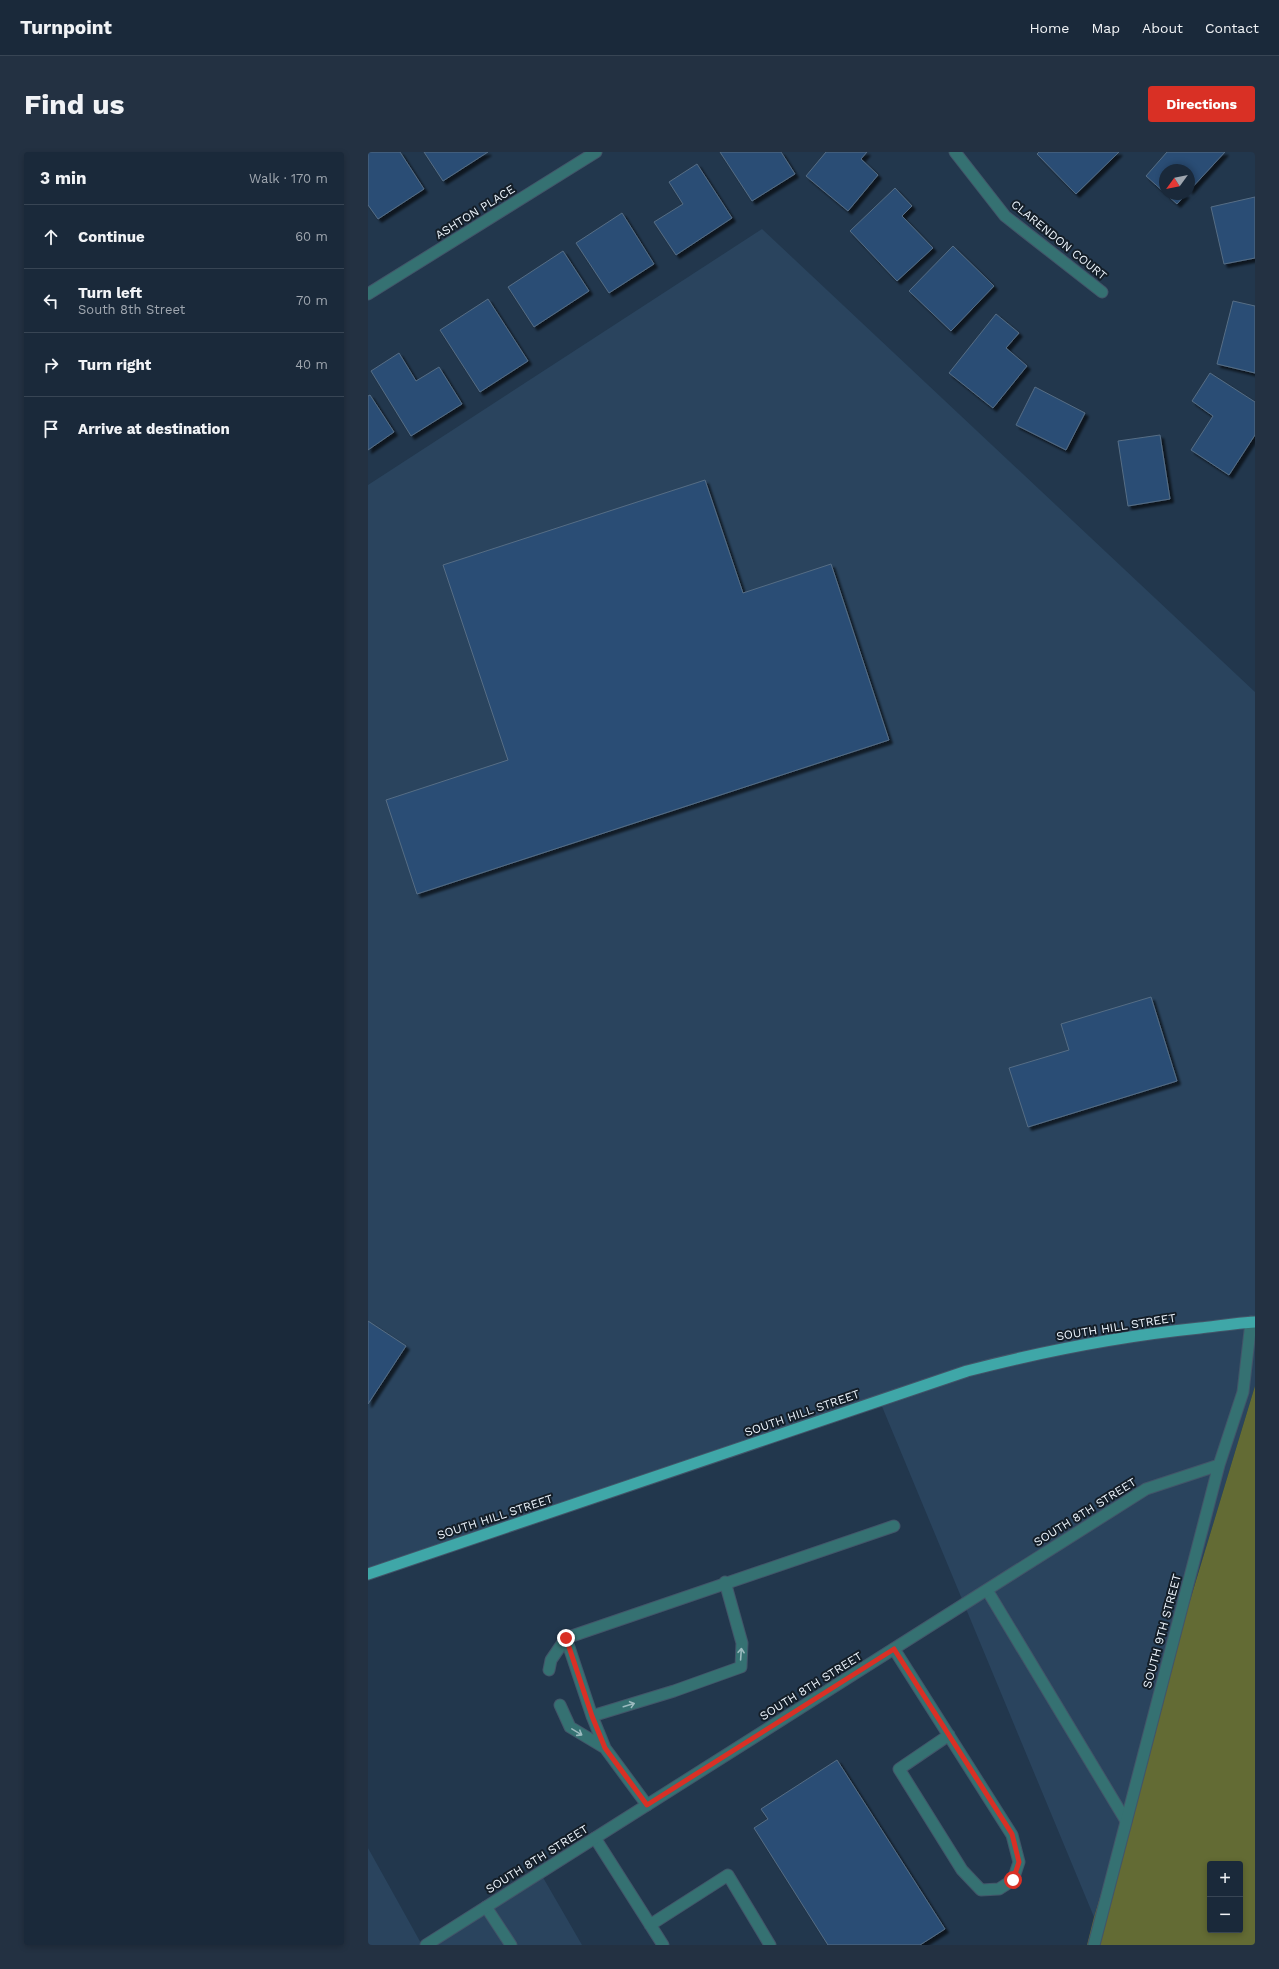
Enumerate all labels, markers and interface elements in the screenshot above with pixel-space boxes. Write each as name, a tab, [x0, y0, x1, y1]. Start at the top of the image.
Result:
text: Turnpoint	[20, 16, 112, 39]
text: Home	[1029, 20, 1069, 36]
text: Map	[1091, 20, 1120, 36]
text: About	[1142, 20, 1183, 36]
text: Contact	[1205, 20, 1259, 36]
button: Directions	[1148, 86, 1255, 122]
text: Find us	[24, 88, 124, 121]
north arrow	[1159, 164, 1195, 200]
text: 3 min	[40, 168, 86, 188]
text: Walk · 170 m	[249, 171, 328, 186]
street label: ASHTON PLACE	[433, 182, 518, 242]
street label: CLARENDON COURT	[1008, 197, 1110, 283]
icon: ahead	[40, 226, 62, 248]
text: Continue	[78, 228, 145, 246]
text: 60 m	[295, 229, 328, 244]
text: Turn left	[78, 284, 142, 302]
icon: left	[40, 290, 62, 312]
text: 70 m	[296, 293, 328, 308]
text: South 8th Street	[78, 302, 185, 317]
icon: right	[40, 354, 62, 376]
text: Turn right	[78, 356, 151, 374]
text: 40 m	[295, 357, 328, 372]
icon: arrive	[40, 418, 62, 440]
text: Arrive at destination	[78, 420, 230, 438]
street label: SOUTH HILL STREET	[1055, 1311, 1177, 1343]
street label: SOUTH HILL STREET	[743, 1387, 861, 1439]
street label: SOUTH 8TH STREET	[1031, 1475, 1139, 1549]
street label: SOUTH HILL STREET	[435, 1492, 555, 1542]
street label: SOUTH 9TH STREET	[1140, 1572, 1184, 1690]
route end	[557, 1629, 575, 1647]
one-way arrow	[738, 1648, 745, 1661]
street label: SOUTH 8TH STREET	[757, 1649, 865, 1723]
one-way arrow	[622, 1701, 635, 1708]
one-way arrow	[571, 1728, 583, 1736]
street label: SOUTH 8TH STREET	[483, 1822, 591, 1896]
map controls	[1207, 1861, 1243, 1933]
button: +	[1207, 1861, 1243, 1897]
route start	[1004, 1871, 1022, 1889]
button: −	[1207, 1897, 1243, 1933]

